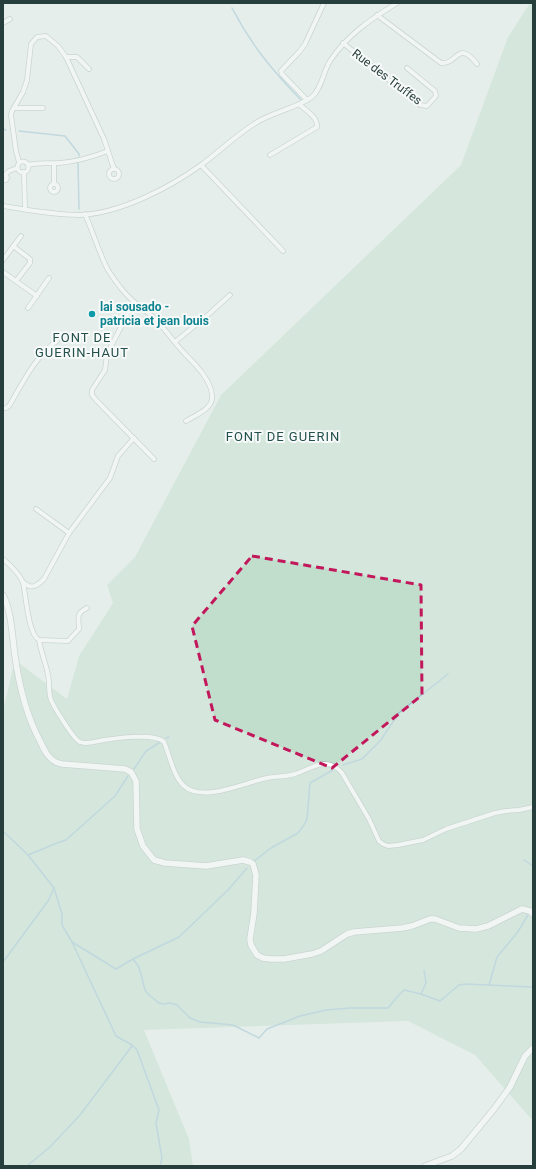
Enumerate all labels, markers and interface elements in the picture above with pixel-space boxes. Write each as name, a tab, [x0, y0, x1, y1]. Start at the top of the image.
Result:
street label: Rue des Truffes	[349, 46, 425, 108]
place label: lai sousado - patricia et jean louis	[100, 300, 209, 328]
marker: lai sousado - patricia et jean louis	[87, 309, 97, 319]
district label: FONT DE GUERIN-HAUT	[35, 330, 129, 360]
district label: FONT DE GUERIN	[226, 429, 340, 444]

